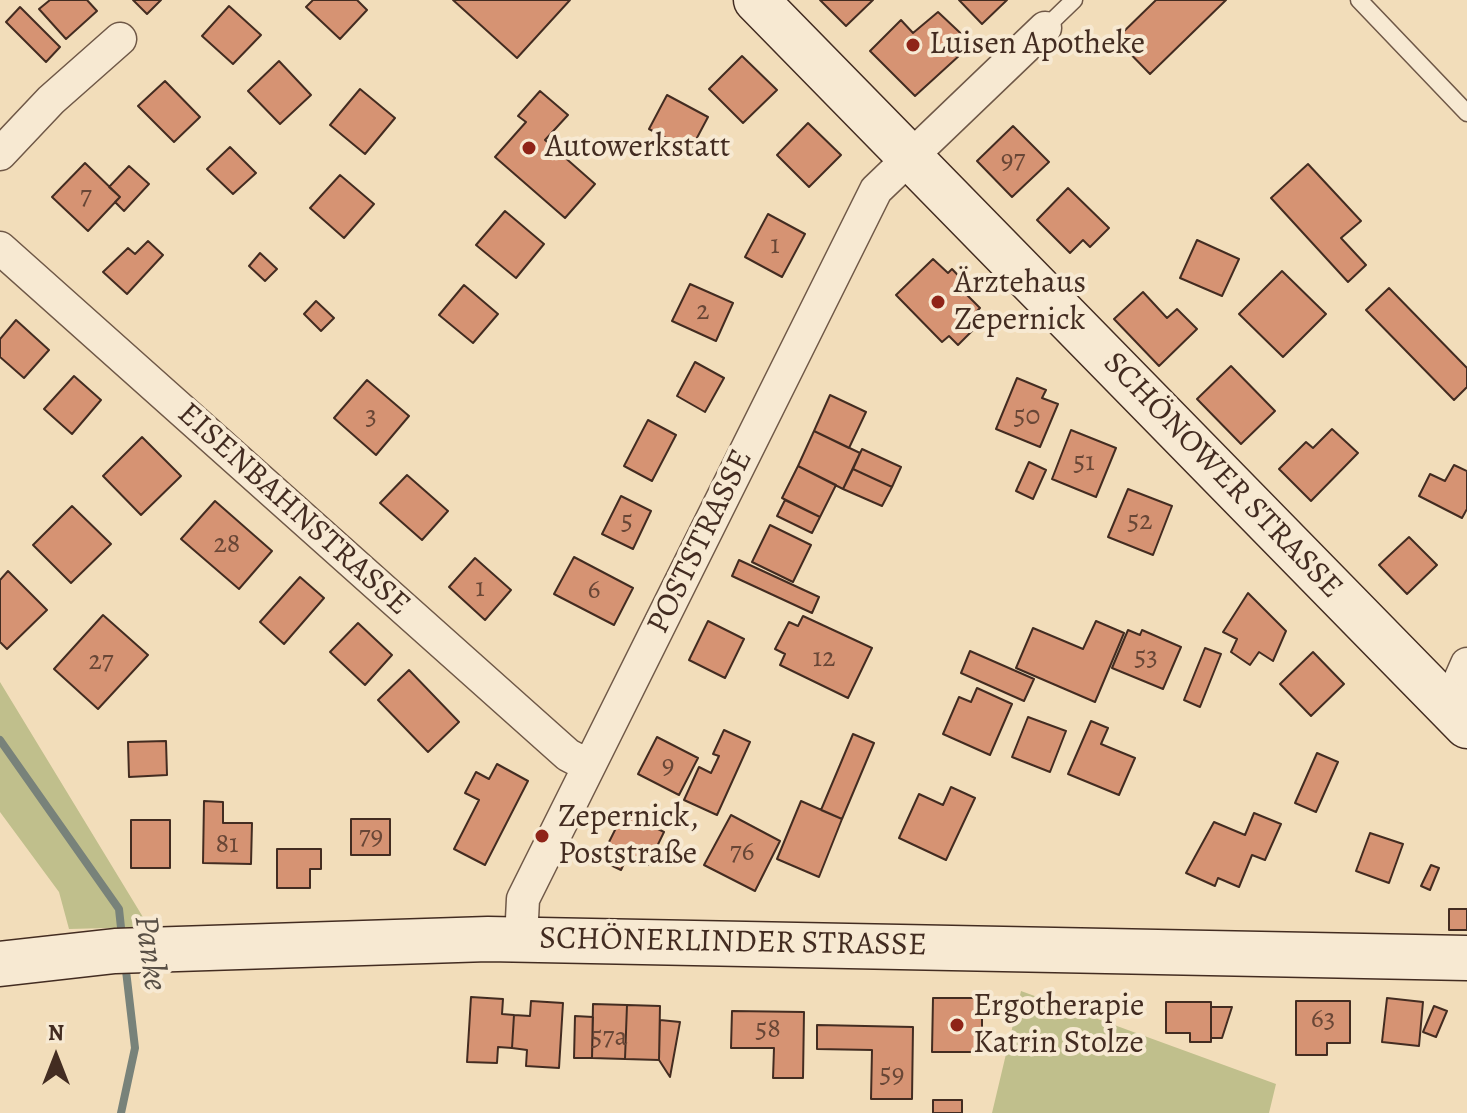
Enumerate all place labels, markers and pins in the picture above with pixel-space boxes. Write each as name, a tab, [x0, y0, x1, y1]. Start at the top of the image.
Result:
place label: Luisen Apotheke	[929, 26, 1145, 64]
marker: Luisen Apotheke	[904, 36, 922, 54]
place label: Autowerkstatt	[545, 129, 730, 167]
marker: Autowerkstatt	[520, 139, 538, 157]
place label: Ärztehaus Zepernick	[954, 265, 1086, 340]
marker: Ärztehaus Zepernick	[929, 293, 947, 311]
place label: Zepernick, Poststraße	[558, 799, 699, 874]
marker: Zepernick, Poststraße	[533, 827, 551, 845]
place label: Ergotherapie Katrin Stolze	[973, 988, 1144, 1063]
marker: Ergotherapie Katrin Stolze	[948, 1016, 966, 1034]

